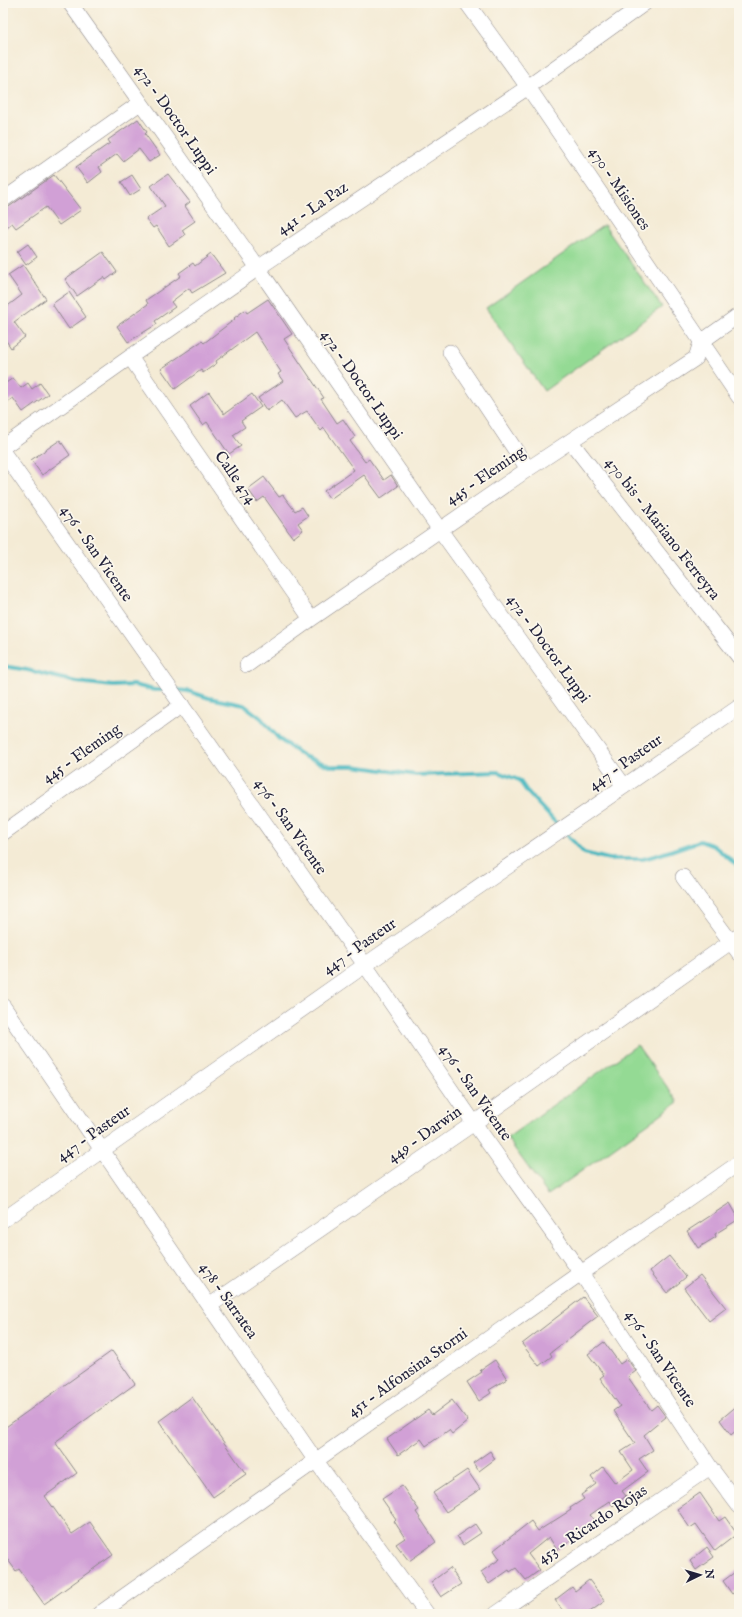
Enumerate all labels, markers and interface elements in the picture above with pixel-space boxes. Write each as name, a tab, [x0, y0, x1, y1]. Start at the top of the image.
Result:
street label: 472 - Doctor Luppi	[130, 61, 220, 179]
street label: 470 - Misiones	[584, 143, 654, 235]
street label: 441 - La Paz	[274, 178, 352, 240]
street label: 472 - Doctor Luppi	[316, 326, 406, 444]
street label: 445 - Fleming	[442, 442, 530, 510]
street label: Calle 474	[209, 447, 261, 509]
street label: 470 bis - Mariano Ferreyra	[600, 454, 724, 604]
street label: 476 - San Vicente	[55, 502, 137, 606]
street label: 472 - Doctor Luppi	[502, 591, 594, 707]
street label: 445 - Fleming	[39, 719, 125, 788]
street label: 447 - Pasteur	[585, 730, 667, 796]
street label: 476 - San Vicente	[249, 775, 331, 879]
street label: 447 - Pasteur	[319, 914, 401, 980]
street label: 476 - San Vicente	[434, 1041, 516, 1145]
street label: 447 - Pasteur	[53, 1101, 135, 1167]
street label: 449 - Darwin	[384, 1102, 466, 1168]
street label: 478 - Sarratea	[194, 1259, 262, 1343]
street label: 476 - San Vicente	[620, 1306, 700, 1412]
street label: 451 - Alfonsina Storni	[344, 1324, 472, 1422]
street label: 453 - Ricardo Rojas	[535, 1481, 652, 1569]
north arrow	[680, 1555, 720, 1595]
text: N	[701, 1568, 716, 1580]

